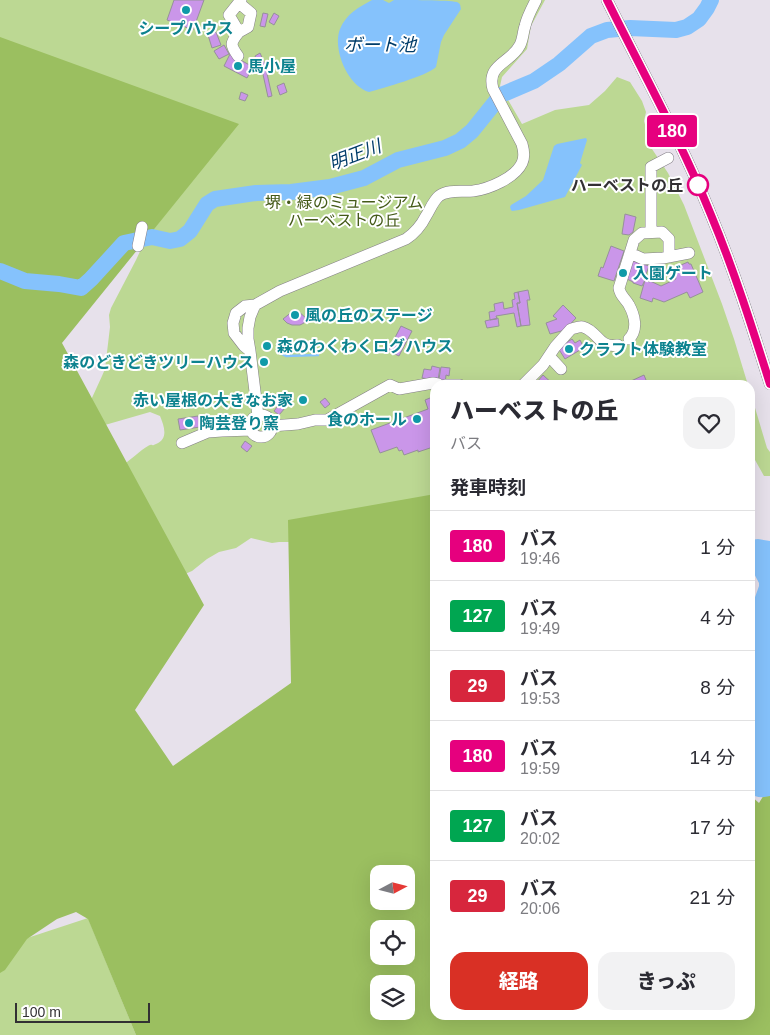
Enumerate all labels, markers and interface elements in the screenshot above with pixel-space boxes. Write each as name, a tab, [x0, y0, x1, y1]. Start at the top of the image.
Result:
marker: シープハウス	[180, 4, 192, 16]
place label: シープハウス	[138, 20, 234, 37]
water label: ボート池	[344, 35, 418, 55]
place label: 馬小屋	[248, 58, 296, 75]
marker: 馬小屋	[232, 60, 244, 72]
line badge: 180	[643, 115, 701, 147]
text: 180	[657, 121, 687, 141]
water label: 明正川	[326, 135, 386, 174]
marker: ハーベストの丘	[687, 174, 709, 196]
place label: ハーベストの丘	[571, 177, 683, 194]
park label: 堺・緑のミュージアム ハーベストの丘	[265, 194, 423, 229]
place label: 入園ゲート	[633, 265, 713, 282]
marker: 入園ゲート	[617, 267, 629, 279]
place label: 風の丘のステージ	[305, 307, 433, 324]
marker: 風の丘のステージ	[289, 309, 301, 321]
place label: 森のわくわくログハウス	[277, 337, 453, 355]
marker: 森のわくわくログハウス	[261, 340, 273, 352]
place label: クラフト体験教室	[579, 341, 707, 358]
marker: クラフト体験教室	[563, 343, 575, 355]
place label: 森のどきどきツリーハウス	[63, 354, 254, 371]
marker: 森のどきどきツリーハウス	[258, 356, 270, 368]
place label: 赤い屋根の大きなお家	[133, 392, 293, 409]
marker: 赤い屋根の大きなお家	[297, 394, 309, 406]
text: ハーベストの丘	[450, 397, 618, 424]
button: heart	[683, 397, 735, 449]
place label: 食のホール	[327, 411, 407, 428]
marker: 食のホール	[411, 413, 423, 425]
place label: 陶芸登り窯	[199, 415, 279, 432]
marker: 陶芸登り窯	[183, 417, 195, 429]
text: バス	[450, 435, 482, 452]
text: 発車時刻	[450, 477, 526, 498]
text: バス	[520, 528, 558, 549]
text: 180	[462, 536, 493, 556]
text: 1 分	[700, 537, 735, 558]
text: 19:46	[520, 550, 560, 567]
text: バス	[520, 598, 558, 619]
text: 127	[462, 606, 493, 626]
text: 4 分	[700, 607, 735, 628]
text: 19:49	[520, 620, 560, 637]
text: バス	[520, 668, 558, 689]
text: 29	[467, 676, 488, 696]
text: 8 分	[700, 677, 735, 698]
text: 19:53	[520, 690, 560, 707]
text: バス	[520, 738, 558, 759]
text: 180	[462, 746, 493, 766]
text: 14 分	[690, 747, 735, 768]
text: 19:59	[520, 760, 560, 777]
text: バス	[520, 808, 558, 829]
text: 127	[462, 816, 493, 836]
text: 17 分	[690, 817, 735, 838]
text: 20:02	[520, 830, 560, 847]
north arrow	[370, 865, 415, 910]
map controls	[370, 865, 415, 1020]
text: バス	[520, 878, 558, 899]
text: 29	[467, 886, 488, 906]
text: 21 分	[690, 887, 735, 908]
text: 20:06	[520, 900, 560, 917]
button: locate	[370, 920, 415, 965]
button: 経路	[450, 952, 588, 1010]
button: きっぷ	[598, 952, 735, 1010]
button: layers	[370, 975, 415, 1020]
scale bar	[15, 1000, 150, 1023]
text: 100 m	[22, 1004, 61, 1020]

